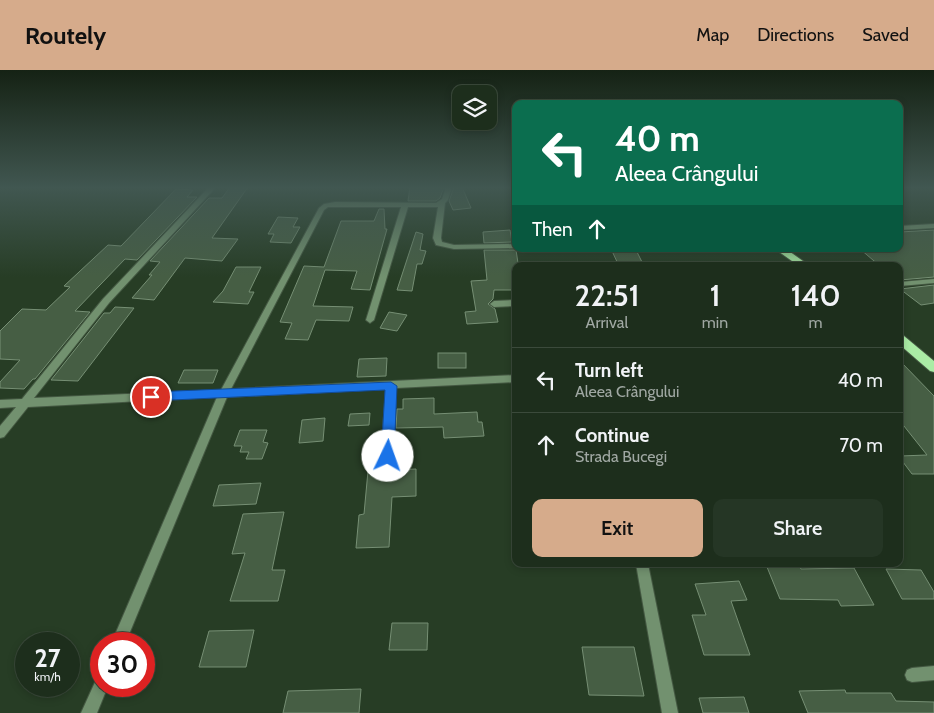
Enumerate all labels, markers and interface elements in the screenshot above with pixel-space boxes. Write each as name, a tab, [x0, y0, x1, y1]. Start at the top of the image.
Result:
text: Routely	[25, 21, 106, 50]
text: Map	[696, 24, 729, 46]
text: Directions	[757, 24, 834, 46]
text: Saved	[862, 24, 909, 46]
map controls	[452, 85, 497, 130]
button: layers	[452, 85, 497, 130]
text: 40 m	[615, 117, 700, 160]
icon: left	[532, 120, 597, 185]
text: Aleea Crângului	[615, 160, 758, 187]
icon: ahead	[583, 215, 611, 243]
text: Then	[532, 218, 573, 241]
text: 22:51	[574, 277, 639, 314]
text: 1	[710, 277, 720, 314]
text: 140	[791, 277, 841, 314]
text: Arrival	[586, 313, 628, 332]
text: min	[702, 313, 728, 332]
text: m	[809, 313, 823, 332]
text: Turn left	[575, 359, 643, 382]
icon: left	[532, 366, 560, 394]
text: 40 m	[838, 369, 883, 392]
pin	[130, 376, 172, 418]
text: Aleea Crângului	[575, 382, 679, 401]
icon: arrive	[137, 383, 165, 411]
text: Continue	[575, 424, 649, 447]
position arrow	[361, 429, 413, 481]
icon: ahead	[532, 431, 560, 459]
text: 70 m	[839, 434, 883, 457]
text: Strada Bucegi	[575, 447, 667, 466]
button: Exit	[532, 499, 703, 557]
button: Share	[713, 499, 883, 557]
speed limit sign: 30	[90, 632, 155, 697]
text: 27	[35, 643, 60, 673]
text: km/h	[34, 669, 61, 684]

